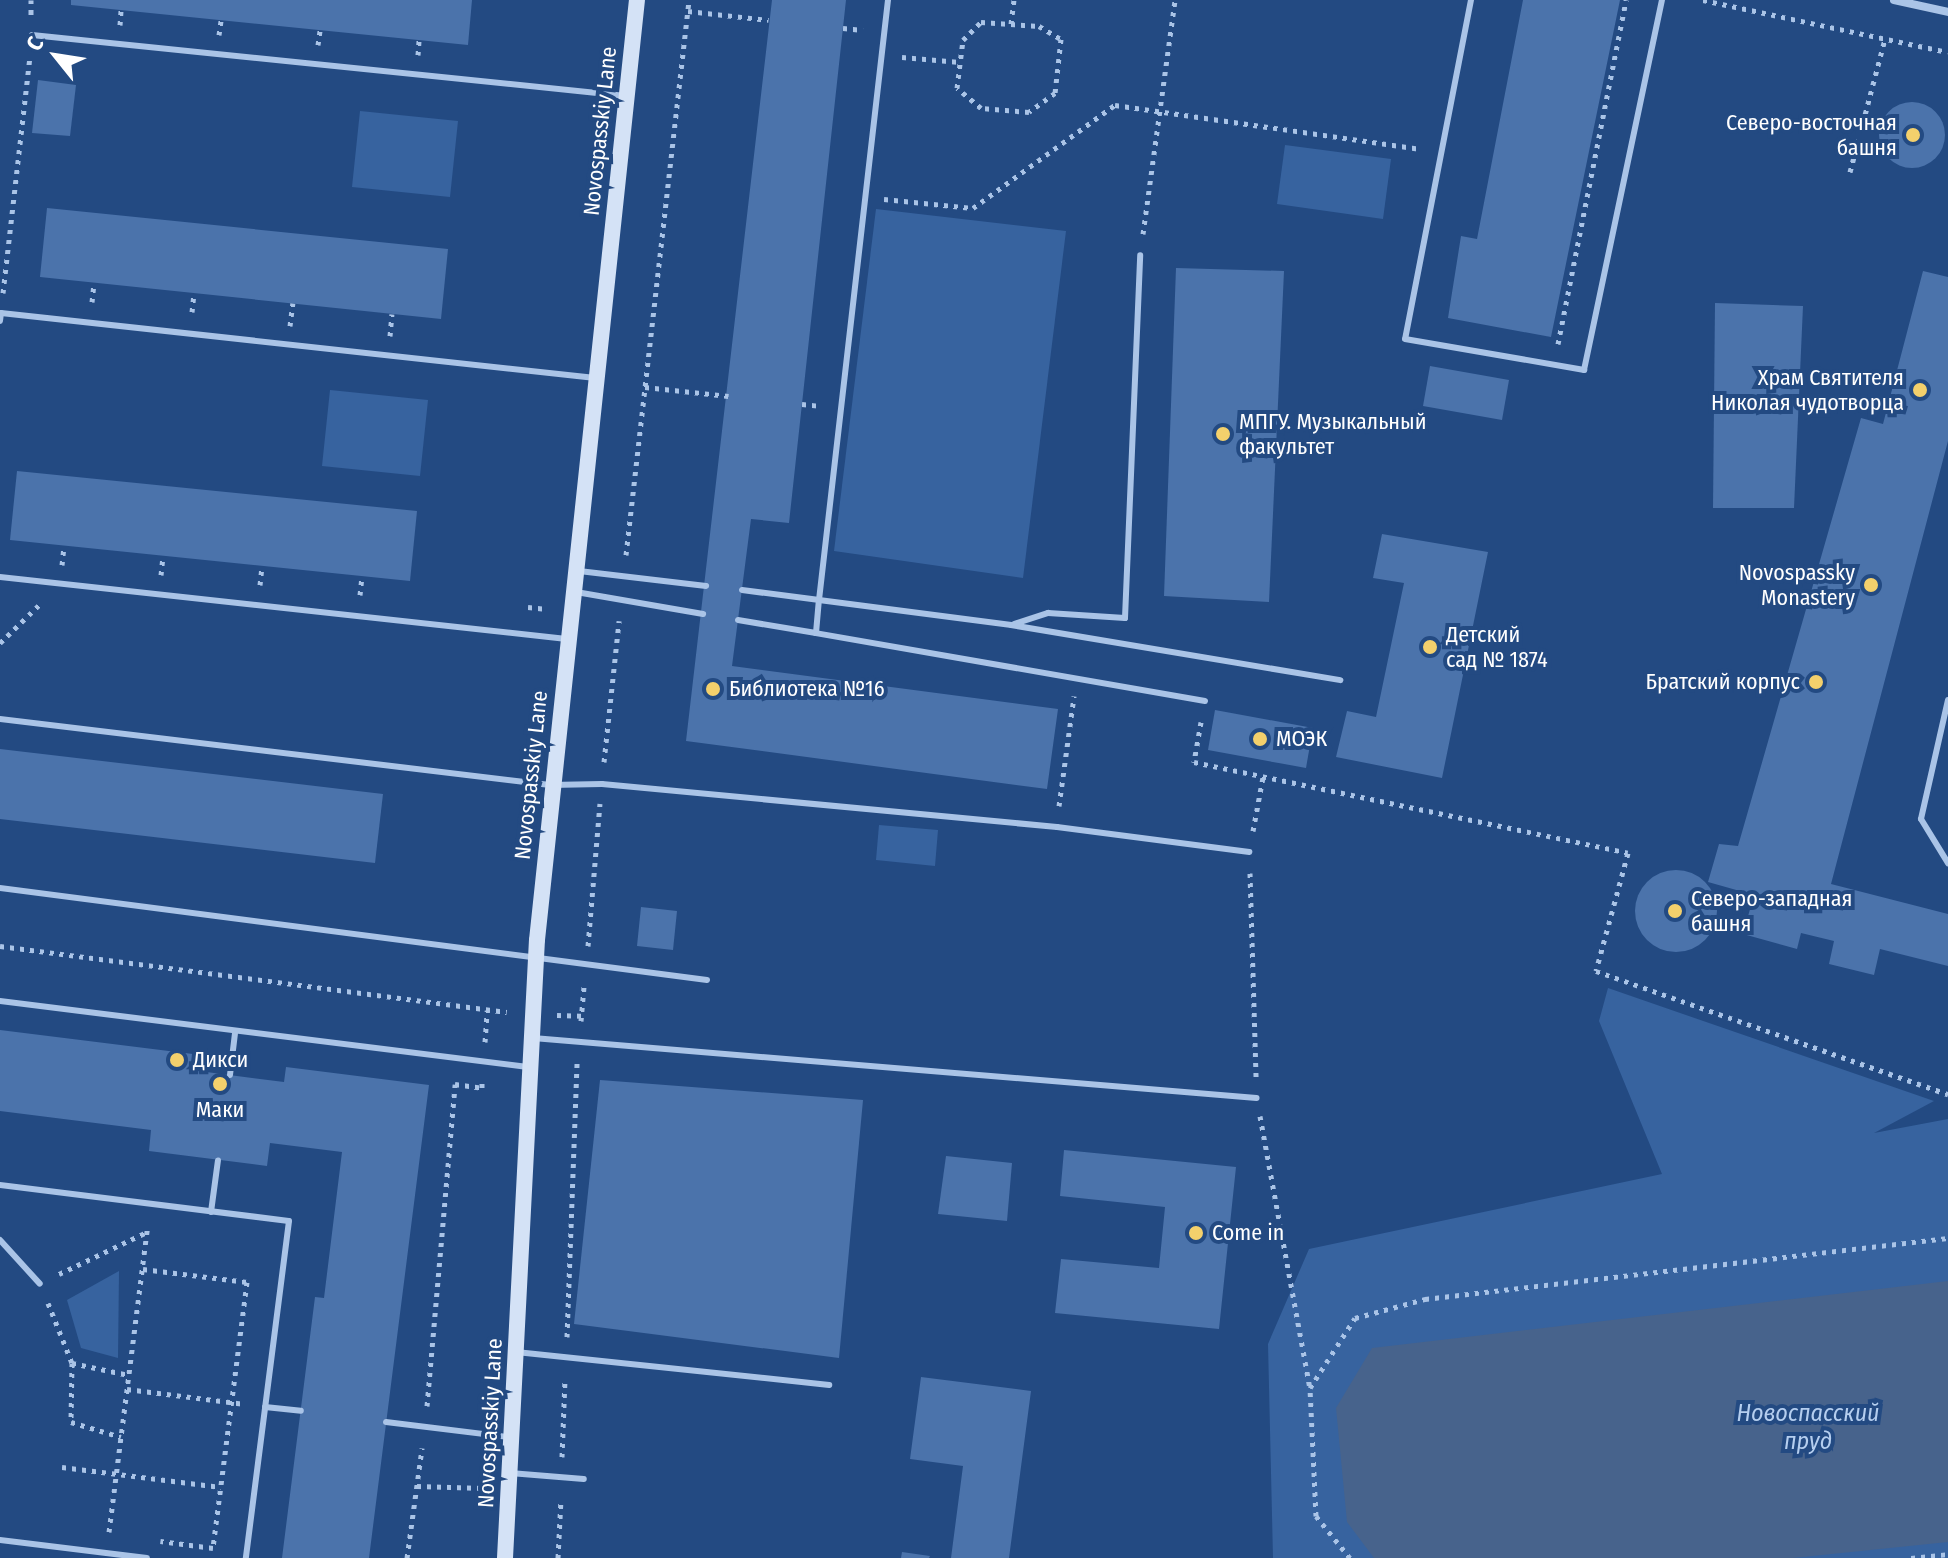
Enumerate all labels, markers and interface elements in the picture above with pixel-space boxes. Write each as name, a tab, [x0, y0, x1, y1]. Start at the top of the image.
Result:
north arrow	[16, 16, 96, 96]
text: С	[20, 32, 49, 55]
street label: Novospasskiy Lane	[578, 45, 622, 217]
place label: Северо-восточная башня	[1726, 109, 1897, 160]
marker: Северо-восточная башня	[1904, 126, 1922, 144]
place label: Храм Святителя Николая чудотворца	[1711, 364, 1904, 416]
marker: Храм Святителя Николая чудотворца	[1911, 381, 1929, 399]
place label: МПГУ. Музыкальный факультет	[1239, 408, 1427, 460]
marker: МПГУ. Музыкальный факультет	[1214, 425, 1232, 443]
place label: Novospassky Monastery	[1739, 559, 1855, 610]
marker: Novospassky Monastery	[1862, 576, 1880, 594]
place label: Детский сад № 1874	[1446, 621, 1548, 672]
marker: Детский сад № 1874	[1421, 638, 1439, 656]
place label: Братский корпус	[1645, 669, 1800, 695]
marker: Братский корпус	[1807, 673, 1825, 691]
place label: Библиотека №16	[729, 676, 885, 702]
marker: Библиотека №16	[704, 680, 722, 698]
street label: Novospasskiy Lane	[509, 689, 553, 861]
place label: МОЭК	[1276, 726, 1327, 752]
marker: МОЭК	[1251, 730, 1269, 748]
place label: Северо-западная башня	[1691, 885, 1852, 936]
marker: Северо-западная башня	[1666, 902, 1684, 920]
place label: Дикси	[193, 1047, 248, 1073]
marker: Дикси	[168, 1051, 186, 1069]
marker: Маки	[211, 1075, 229, 1093]
place label: Маки	[196, 1097, 244, 1123]
place label: Come in	[1212, 1220, 1284, 1246]
marker: Come in	[1187, 1224, 1205, 1242]
street label: Novospasskiy Lane	[472, 1338, 508, 1508]
water label: Новоспасский пруд	[1736, 1400, 1880, 1456]

